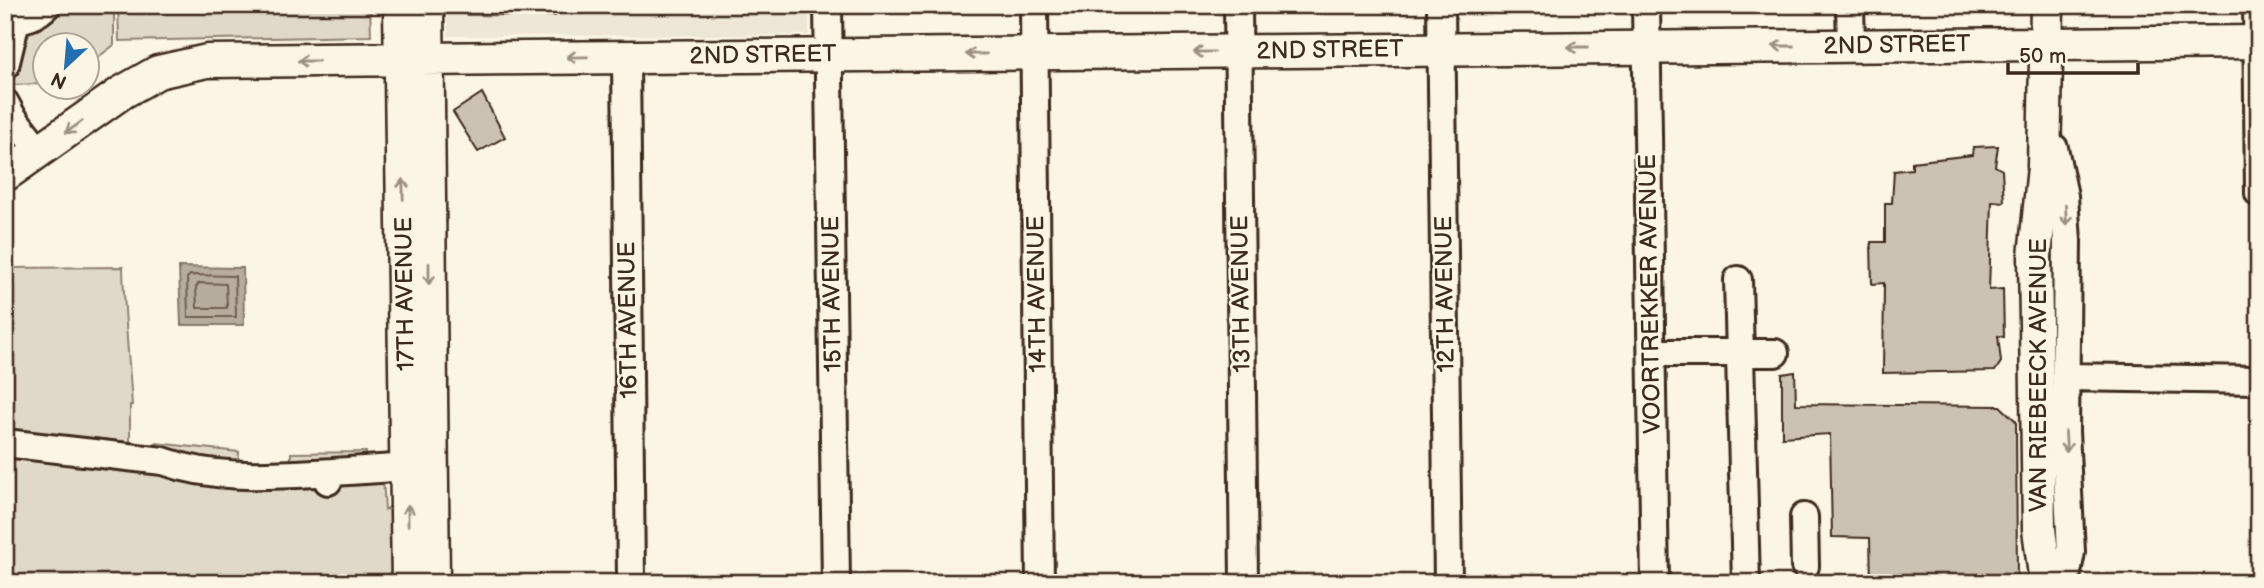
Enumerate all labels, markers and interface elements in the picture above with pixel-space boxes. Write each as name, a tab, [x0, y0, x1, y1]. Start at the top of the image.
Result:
street label: 2ND STREET	[1823, 29, 1971, 61]
north arrow	[32, 32, 102, 102]
scale bar	[2008, 32, 2138, 76]
street label: 2ND STREET	[1256, 34, 1404, 66]
street label: 2ND STREET	[689, 39, 837, 71]
one-way arrow	[1772, 39, 1795, 53]
one-way arrow	[1567, 41, 1590, 54]
text: 50 m	[2019, 44, 2066, 69]
one-way arrow	[1192, 45, 1215, 59]
one-way arrow	[965, 47, 988, 61]
one-way arrow	[566, 50, 589, 64]
one-way arrow	[297, 54, 320, 68]
text: N	[48, 66, 71, 93]
one-way arrow	[65, 120, 84, 135]
street label: VOORTREKKER AVENUE	[1633, 154, 1667, 434]
one-way arrow	[396, 178, 410, 201]
one-way arrow	[2059, 203, 2072, 226]
street label: 14TH AVENUE	[1021, 215, 1053, 373]
street label: 13TH AVENUE	[1225, 215, 1257, 373]
street label: 12TH AVENUE	[1429, 215, 1461, 373]
street label: 15TH AVENUE	[816, 216, 848, 372]
street label: 17TH AVENUE	[389, 217, 421, 371]
street label: VAN RIEBEECK AVENUE	[2024, 238, 2053, 512]
street label: 16TH AVENUE	[612, 241, 644, 399]
one-way arrow	[422, 262, 435, 285]
one-way arrow	[2059, 431, 2072, 454]
one-way arrow	[401, 503, 415, 526]

